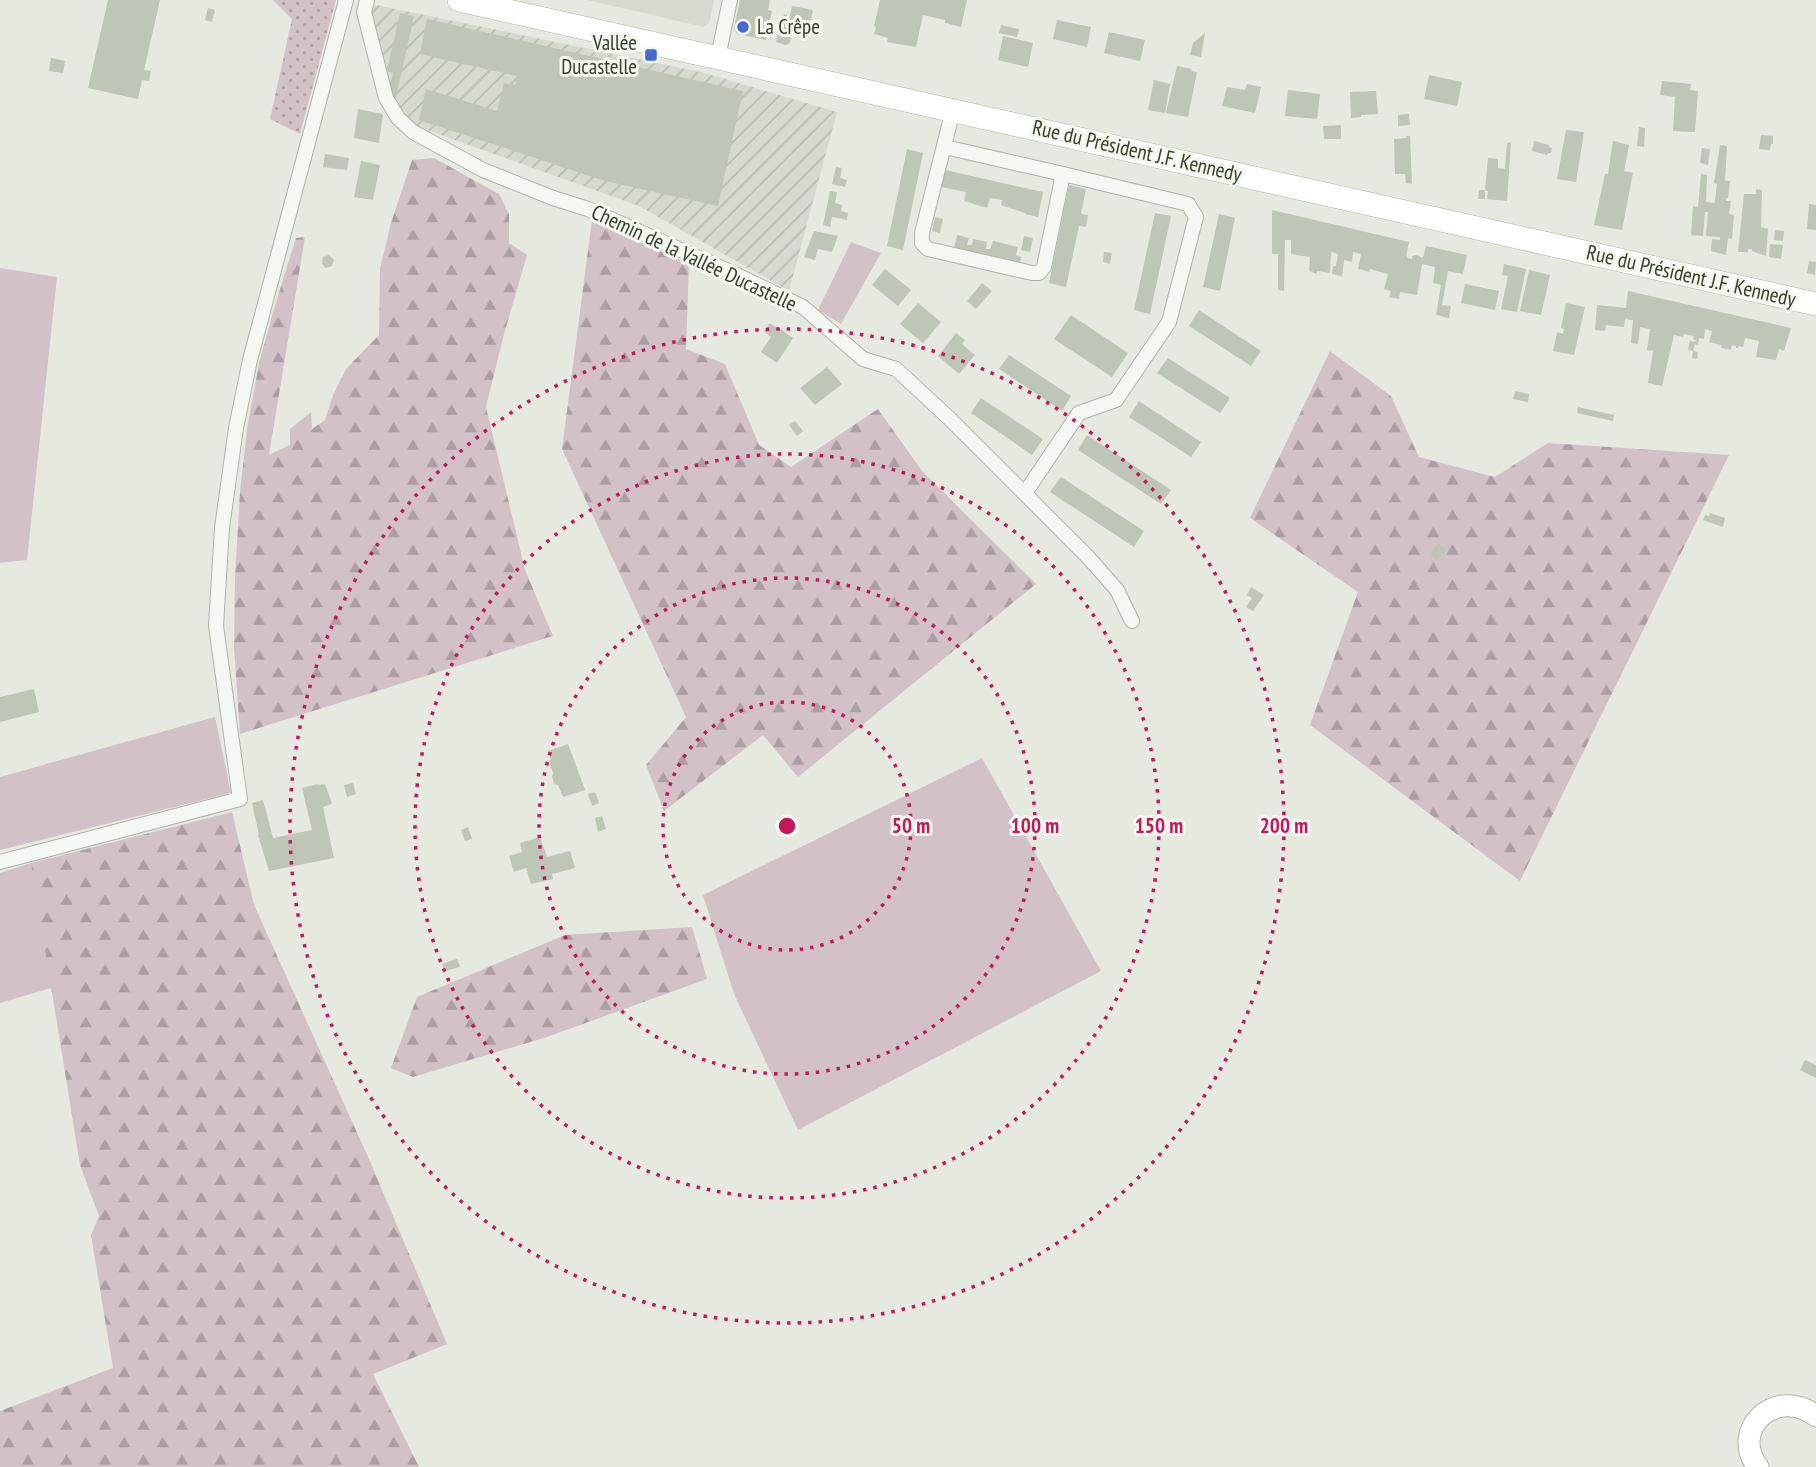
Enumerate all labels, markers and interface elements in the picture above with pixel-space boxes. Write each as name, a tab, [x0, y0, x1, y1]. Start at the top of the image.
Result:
place label: La Crêpe	[757, 13, 820, 40]
marker: La Crêpe	[735, 19, 751, 35]
place label: Vallée Ducastelle	[561, 29, 637, 80]
marker: Vallée Ducastelle	[643, 47, 659, 63]
street label: Rue du Président J.F. Kennedy	[1030, 113, 1244, 188]
street label: Chemin de la Vallée Ducastelle	[587, 198, 801, 317]
street label: Rue du Président J.F. Kennedy	[1584, 238, 1798, 313]
text: 50 m	[892, 812, 930, 839]
text: 100 m	[1011, 812, 1059, 839]
text: 150 m	[1135, 812, 1183, 839]
text: 200 m	[1260, 812, 1308, 839]
centre of rings	[775, 814, 799, 838]

